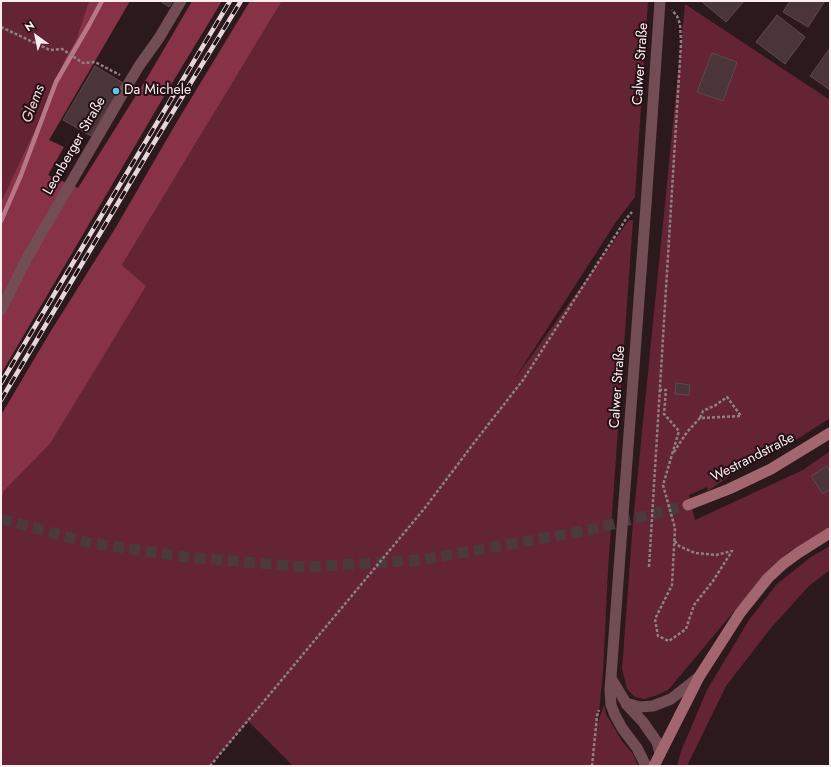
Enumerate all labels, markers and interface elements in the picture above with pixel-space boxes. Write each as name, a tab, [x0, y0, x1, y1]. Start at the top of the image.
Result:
north arrow	[16, 16, 56, 56]
text: N	[21, 17, 37, 35]
street label: Calwer Straße	[630, 22, 652, 106]
water label: Glems	[19, 82, 49, 126]
place label: Da Michele	[124, 83, 191, 99]
marker: Da Michele	[111, 86, 121, 96]
street label: Leonberger Straße	[40, 94, 110, 198]
street label: Calwer Straße	[607, 345, 629, 429]
street label: Westrandstraße	[708, 430, 798, 486]

